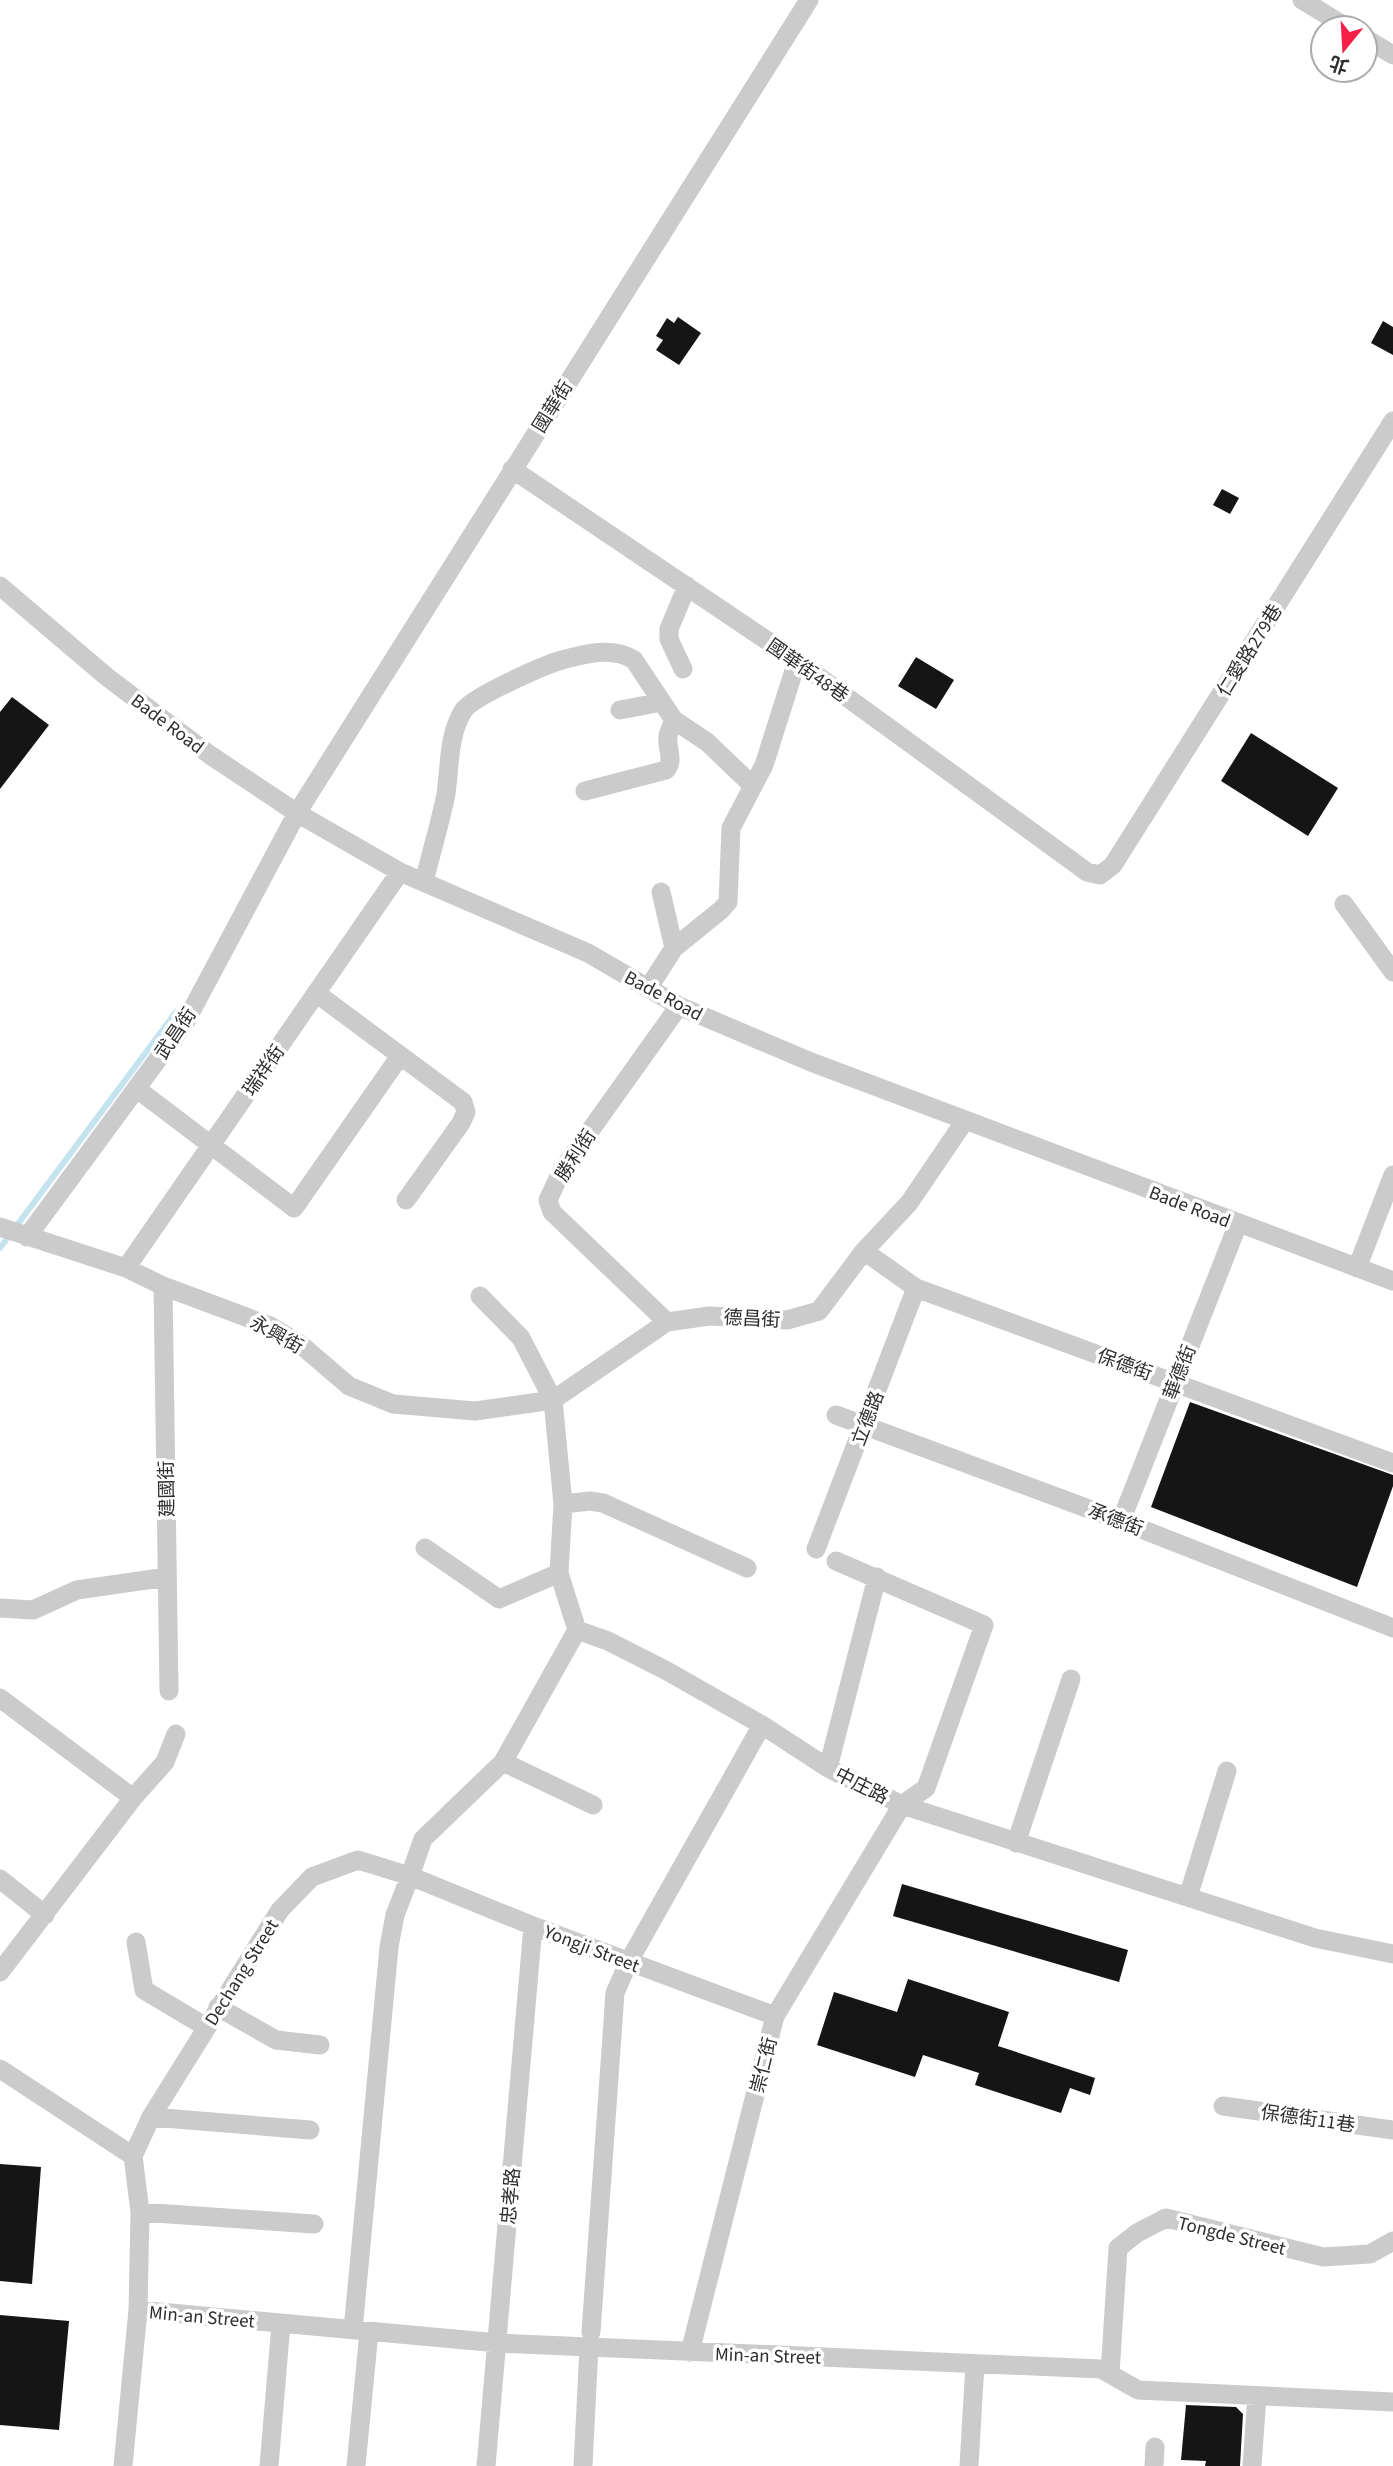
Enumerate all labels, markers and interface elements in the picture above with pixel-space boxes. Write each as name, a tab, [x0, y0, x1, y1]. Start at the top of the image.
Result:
north arrow	[1309, 14, 1379, 84]
text: 北	[1326, 48, 1352, 80]
street label: 國華街	[527, 375, 580, 438]
street label: 仁愛路279巷	[1211, 599, 1289, 702]
street label: 國華街48巷	[761, 633, 854, 710]
street label: Bade Road	[125, 688, 209, 761]
street label: Bade Road	[619, 964, 707, 1028]
street label: 武昌街	[149, 1003, 203, 1065]
street label: 瑞祥街	[237, 1040, 292, 1102]
street label: 勝利街	[549, 1125, 603, 1187]
street label: Bade Road	[1145, 1180, 1234, 1235]
street label: 德昌街	[723, 1305, 781, 1334]
street label: 永興街	[245, 1310, 308, 1361]
street label: 華德街	[1158, 1341, 1203, 1404]
street label: 保德街	[1093, 1343, 1156, 1388]
street label: 立德路	[846, 1387, 891, 1450]
street label: 建國街	[154, 1460, 181, 1518]
street label: 承德街	[1084, 1498, 1147, 1543]
street label: 中庄路	[830, 1761, 893, 1811]
street label: Dechang Street	[199, 1914, 286, 2031]
street label: Yongji Street	[539, 1919, 644, 1980]
street label: 崇仁街	[744, 2034, 784, 2096]
street label: 保德街11巷	[1259, 2100, 1357, 2139]
street label: 忠孝路	[496, 2167, 527, 2226]
street label: Tongde Street	[1175, 2210, 1289, 2263]
street label: Min-an Street	[148, 2299, 256, 2336]
street label: Min-an Street	[714, 2341, 822, 2372]

